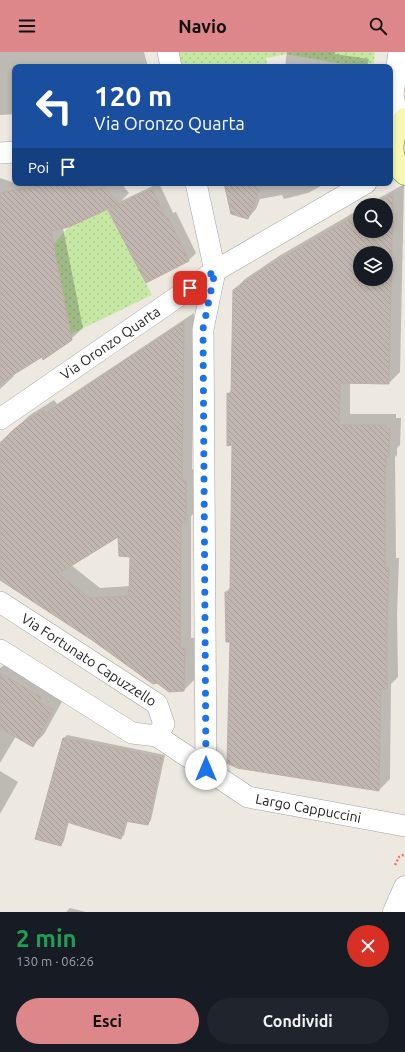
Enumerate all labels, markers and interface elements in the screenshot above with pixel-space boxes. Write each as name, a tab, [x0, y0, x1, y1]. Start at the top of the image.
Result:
icon: menu	[16, 15, 38, 37]
icon: search	[367, 15, 389, 37]
text: Navio	[178, 16, 227, 36]
icon: left	[28, 80, 80, 132]
text: 120 m	[94, 80, 172, 111]
text: Via Oronzo Quarta	[94, 113, 245, 133]
icon: arrive	[57, 156, 79, 178]
text: Poi	[28, 159, 49, 176]
map controls	[353, 198, 393, 286]
button: search	[353, 198, 393, 238]
button: layers	[353, 246, 393, 286]
pin	[173, 271, 207, 305]
icon: arrive	[179, 277, 201, 299]
street label: Via Oronzo Quarta	[58, 303, 163, 383]
street label: Via Fortunato Capuzzello	[18, 610, 159, 709]
position arrow	[185, 748, 227, 790]
street label: Largo Cappuccini	[254, 791, 363, 826]
text: 2 min	[16, 925, 77, 952]
button: close	[347, 925, 389, 967]
text: 130 m · 06:26	[16, 954, 94, 968]
button: Esci	[16, 998, 199, 1044]
button: Condividi	[207, 998, 389, 1044]

